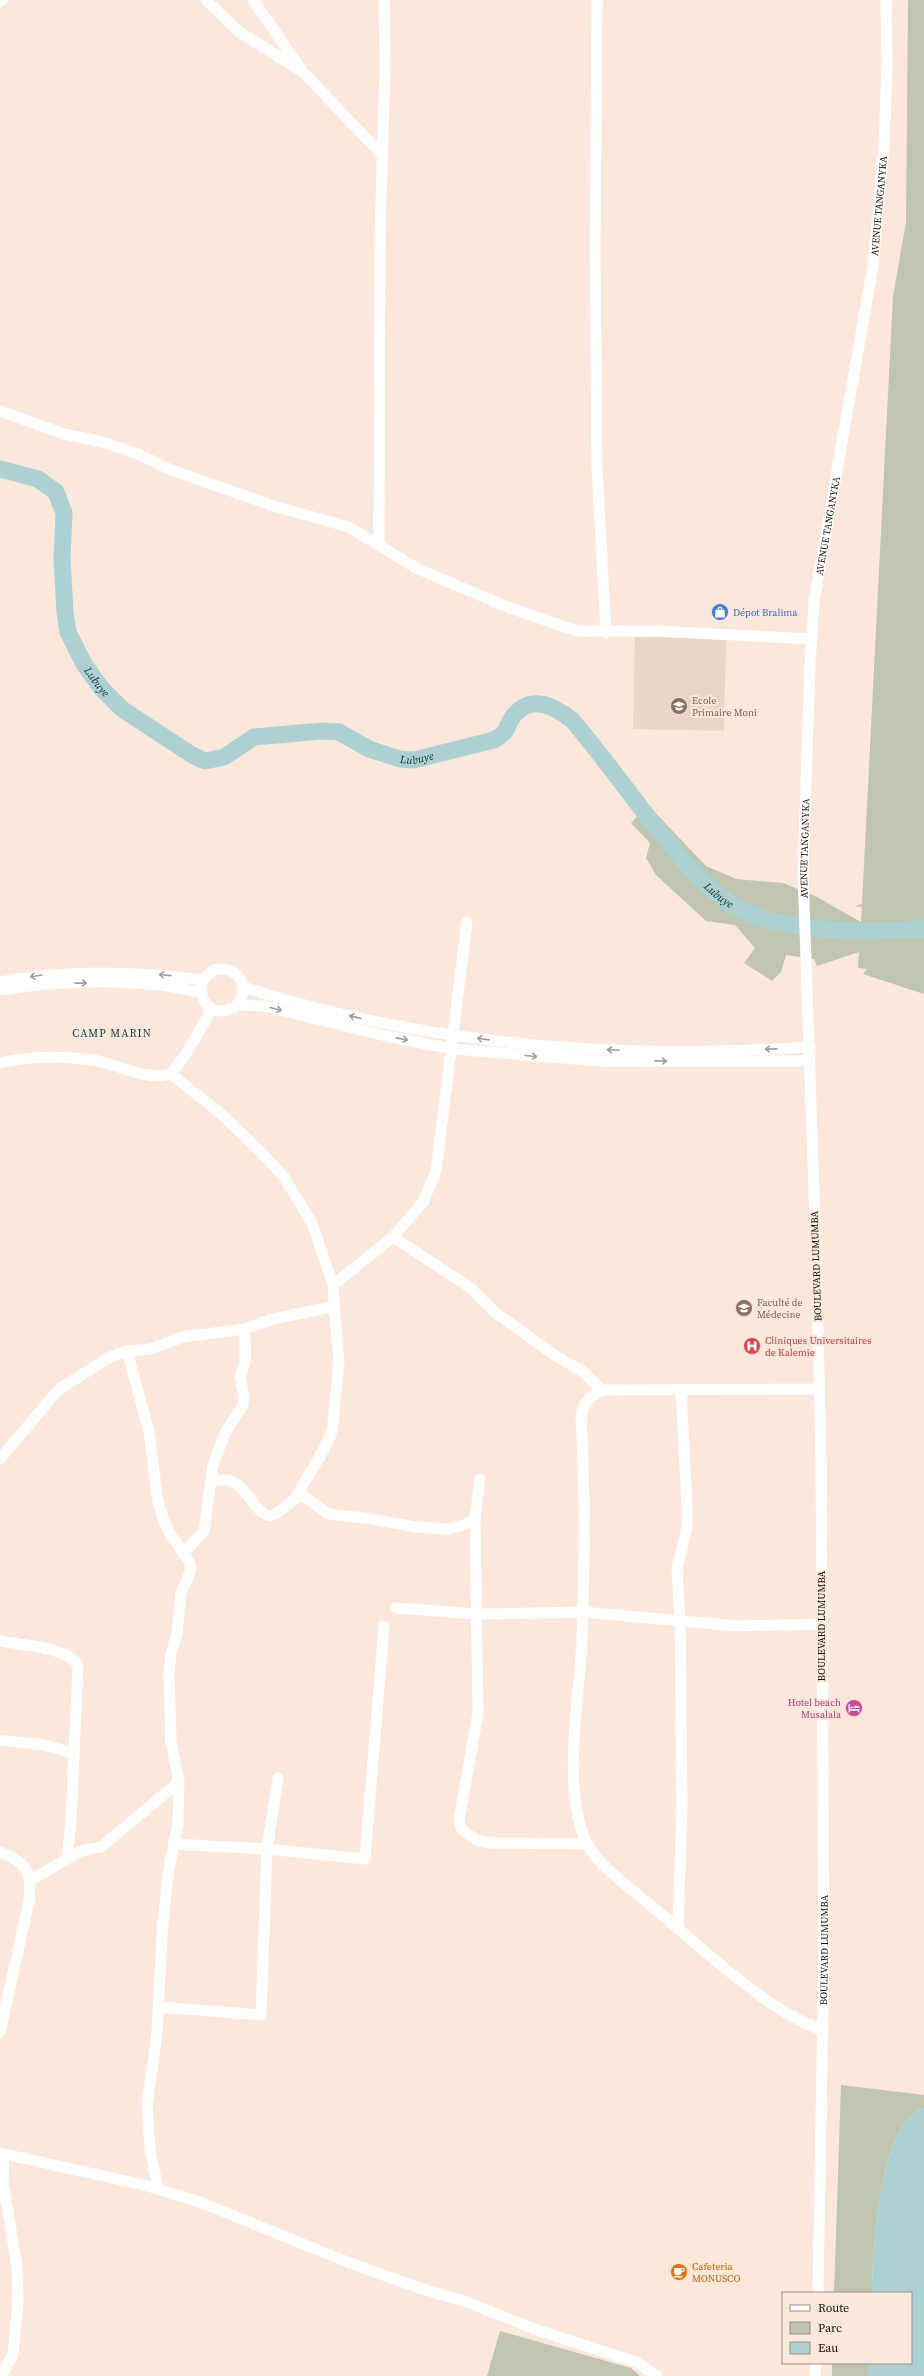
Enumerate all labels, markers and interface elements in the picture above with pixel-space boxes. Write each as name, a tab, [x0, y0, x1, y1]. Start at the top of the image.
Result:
street label: AVENUE TANGANYKA	[867, 155, 889, 256]
street label: AVENUE TANGANYKA	[812, 475, 842, 576]
shop icon: Dépot Bralima	[710, 602, 730, 622]
place label: Dépot Bralima	[733, 606, 798, 619]
water label: Lubuye	[80, 663, 113, 700]
place label: Ecole Primaire Moni	[692, 694, 757, 719]
school or university icon: Ecole Primaire Moni	[669, 696, 689, 716]
water label: Lubuye	[399, 748, 435, 768]
street label: AVENUE TANGANYKA	[797, 798, 812, 899]
water label: Lubuye	[700, 878, 737, 912]
one-way arrow	[159, 971, 172, 979]
one-way arrow	[29, 972, 42, 980]
one-way arrow	[74, 979, 87, 987]
one-way arrow	[269, 1006, 282, 1013]
one-way arrow	[349, 1012, 362, 1020]
district label: CAMP MARIN	[72, 1026, 152, 1041]
one-way arrow	[477, 1035, 490, 1043]
one-way arrow	[395, 1036, 408, 1044]
one-way arrow	[765, 1045, 778, 1053]
one-way arrow	[607, 1046, 620, 1053]
one-way arrow	[524, 1052, 537, 1059]
one-way arrow	[654, 1057, 667, 1065]
street label: BOULEVARD LUMUMBA	[808, 1210, 824, 1321]
place label: Faculté de Médecine	[757, 1296, 803, 1321]
school or university icon: Faculté de Médecine	[734, 1298, 754, 1318]
place label: Cliniques Universitaires de Kalemie	[765, 1334, 872, 1359]
hospital icon: Cliniques Universitaires de Kalemie	[742, 1336, 762, 1356]
street label: BOULEVARD LUMUMBA	[815, 1571, 828, 1681]
place label: Hotel beach Musalala	[788, 1696, 842, 1721]
hotel icon: Hotel beach Musalala	[844, 1698, 864, 1718]
street label: BOULEVARD LUMUMBA	[816, 1894, 831, 2005]
place label: Cafeteria MONUSCO	[692, 2260, 740, 2285]
cafe icon: Cafeteria MONUSCO	[669, 2262, 689, 2282]
legend	[782, 2292, 912, 2364]
text: Route	[818, 2300, 849, 2316]
text: Parc	[818, 2320, 842, 2336]
text: Eau	[818, 2340, 838, 2356]

